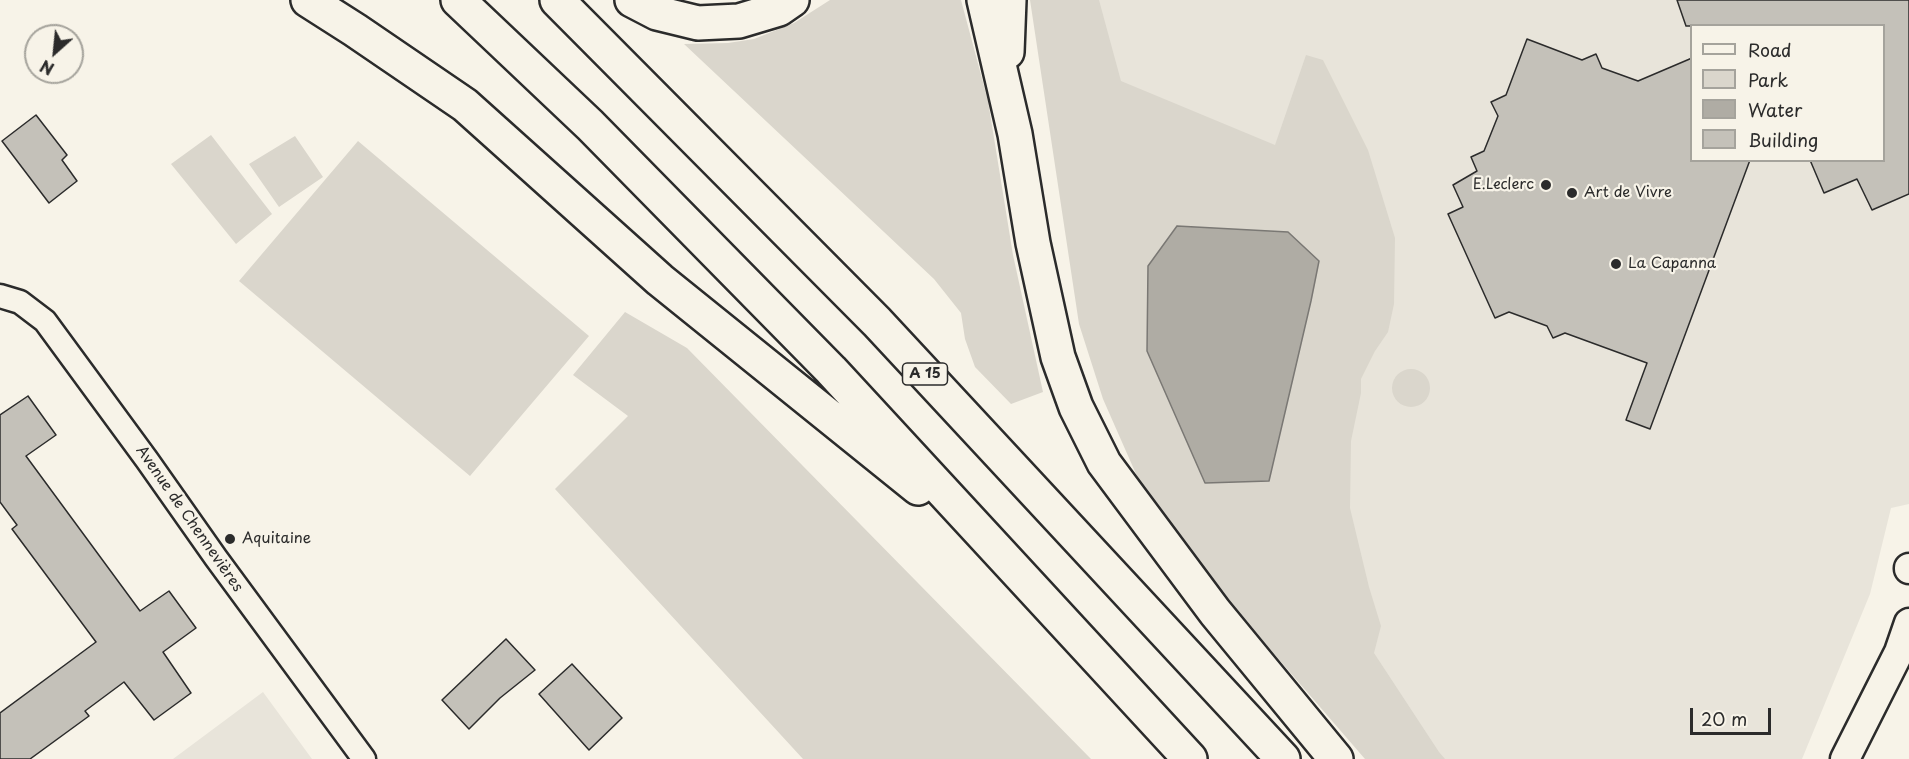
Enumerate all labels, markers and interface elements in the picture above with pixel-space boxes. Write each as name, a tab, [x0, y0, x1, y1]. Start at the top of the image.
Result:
north arrow	[24, 24, 84, 84]
legend	[1690, 24, 1885, 162]
text: Road	[1748, 36, 1792, 63]
text: N	[36, 55, 58, 82]
text: Park	[1748, 66, 1788, 93]
text: Water	[1748, 96, 1802, 123]
text: Building	[1748, 126, 1818, 153]
place label: E.Leclerc	[1473, 176, 1534, 194]
marker: E.Leclerc	[1539, 178, 1553, 192]
place label: Art de Vivre	[1584, 184, 1672, 202]
marker: Art de Vivre	[1565, 186, 1579, 200]
place label: La Capanna	[1628, 255, 1716, 273]
marker: La Capanna	[1609, 257, 1623, 271]
road number: A 15	[902, 363, 948, 385]
street label: Avenue de Chennevières	[132, 442, 246, 596]
place label: Aquitaine	[242, 530, 311, 548]
marker: Aquitaine	[223, 532, 237, 546]
scale bar	[1693, 696, 1774, 734]
text: 20 m	[1701, 705, 1747, 732]

